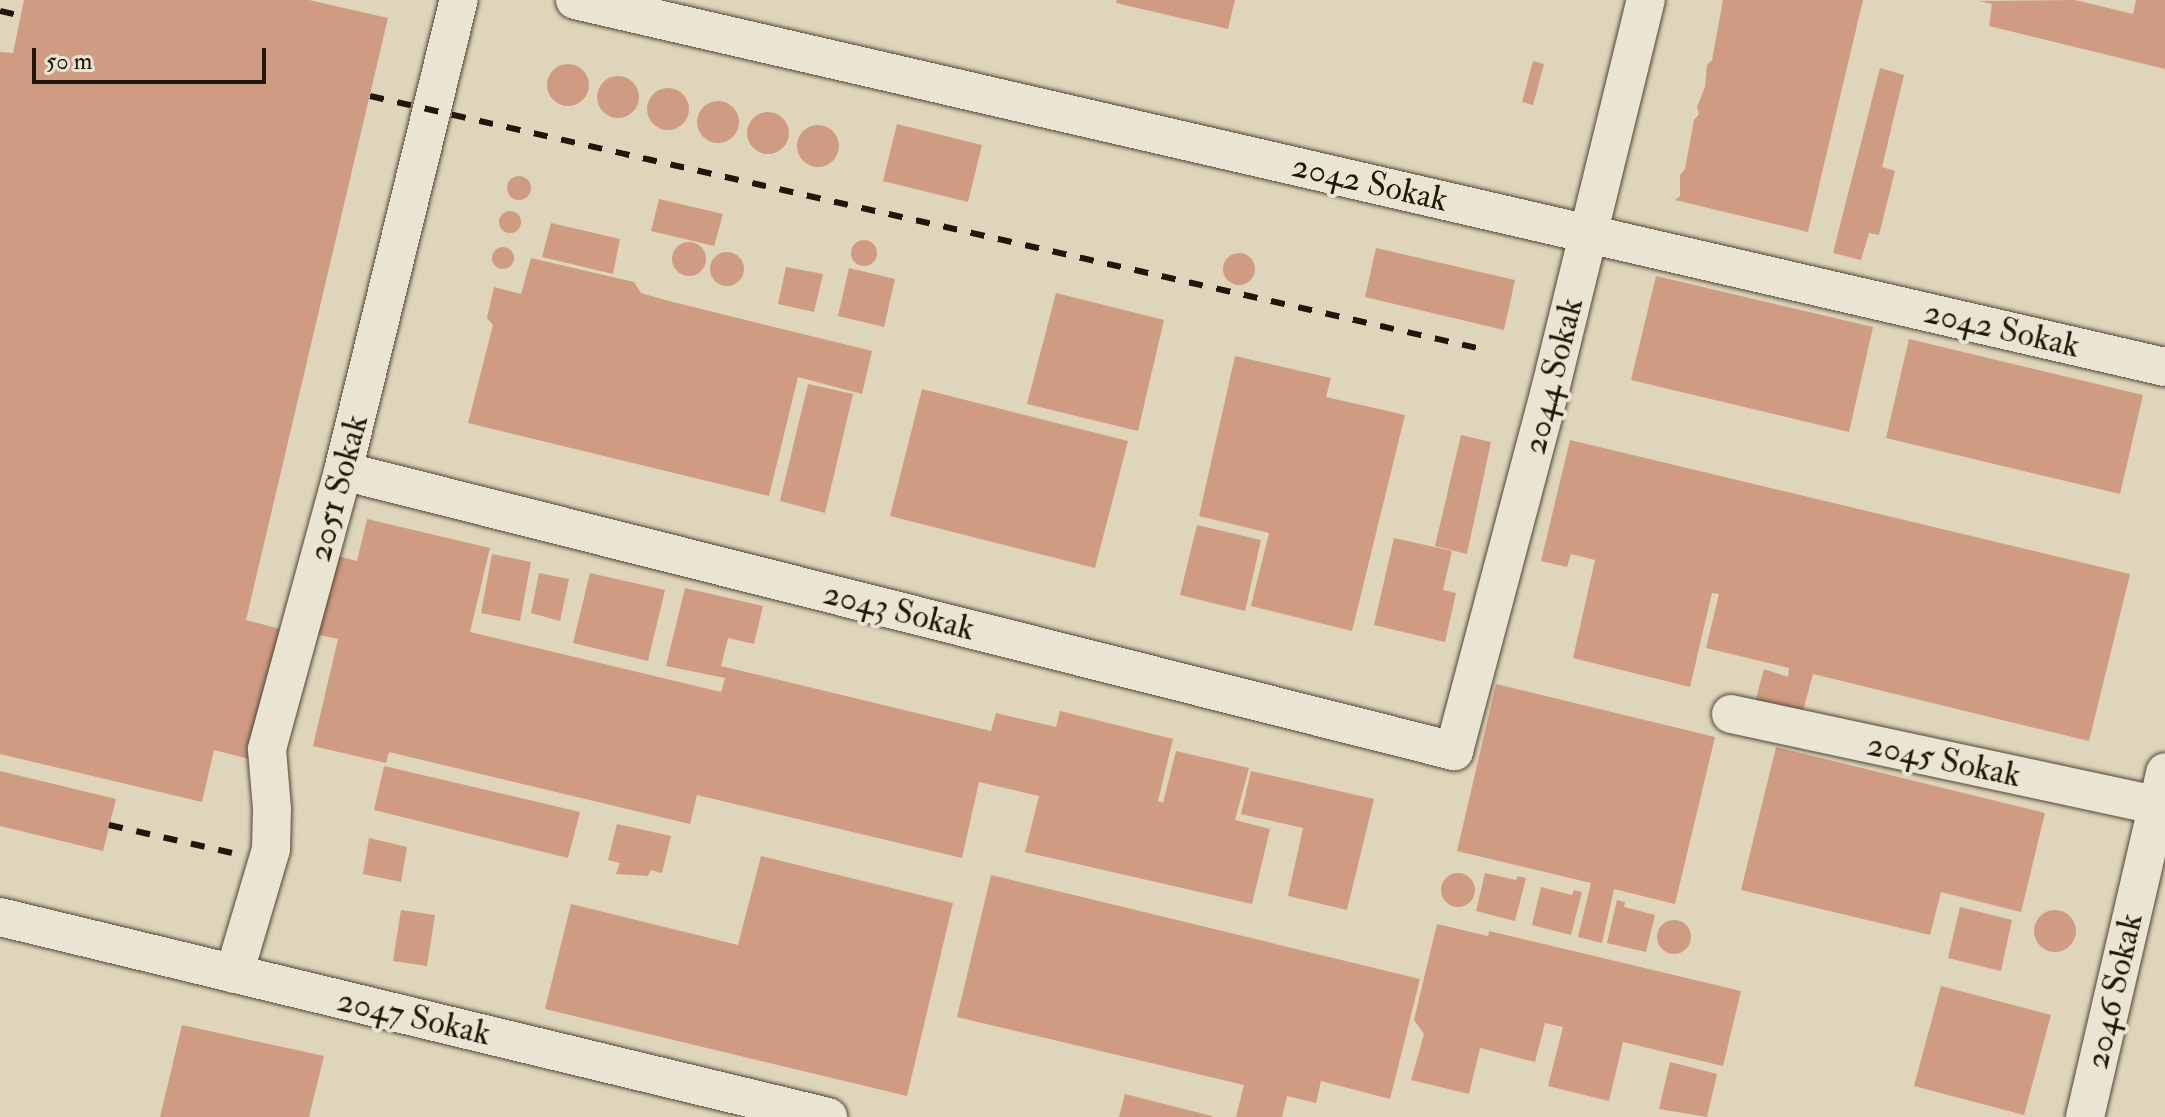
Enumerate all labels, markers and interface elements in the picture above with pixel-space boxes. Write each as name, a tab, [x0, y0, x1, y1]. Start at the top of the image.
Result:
scale bar	[36, 32, 270, 82]
text: 50 m	[46, 46, 92, 77]
street label: 2042 Sokak	[1288, 145, 1452, 221]
street label: 2042 Sokak	[1920, 291, 2084, 367]
street label: 2044 Sokak	[1514, 294, 1592, 458]
street label: 2051 Sokak	[299, 410, 377, 566]
street label: 2043 Sokak	[819, 573, 979, 649]
street label: 2045 Sokak	[1863, 724, 2025, 796]
street label: 2046 Sokak	[2076, 909, 2152, 1073]
street label: 2047 Sokak	[333, 980, 495, 1054]

